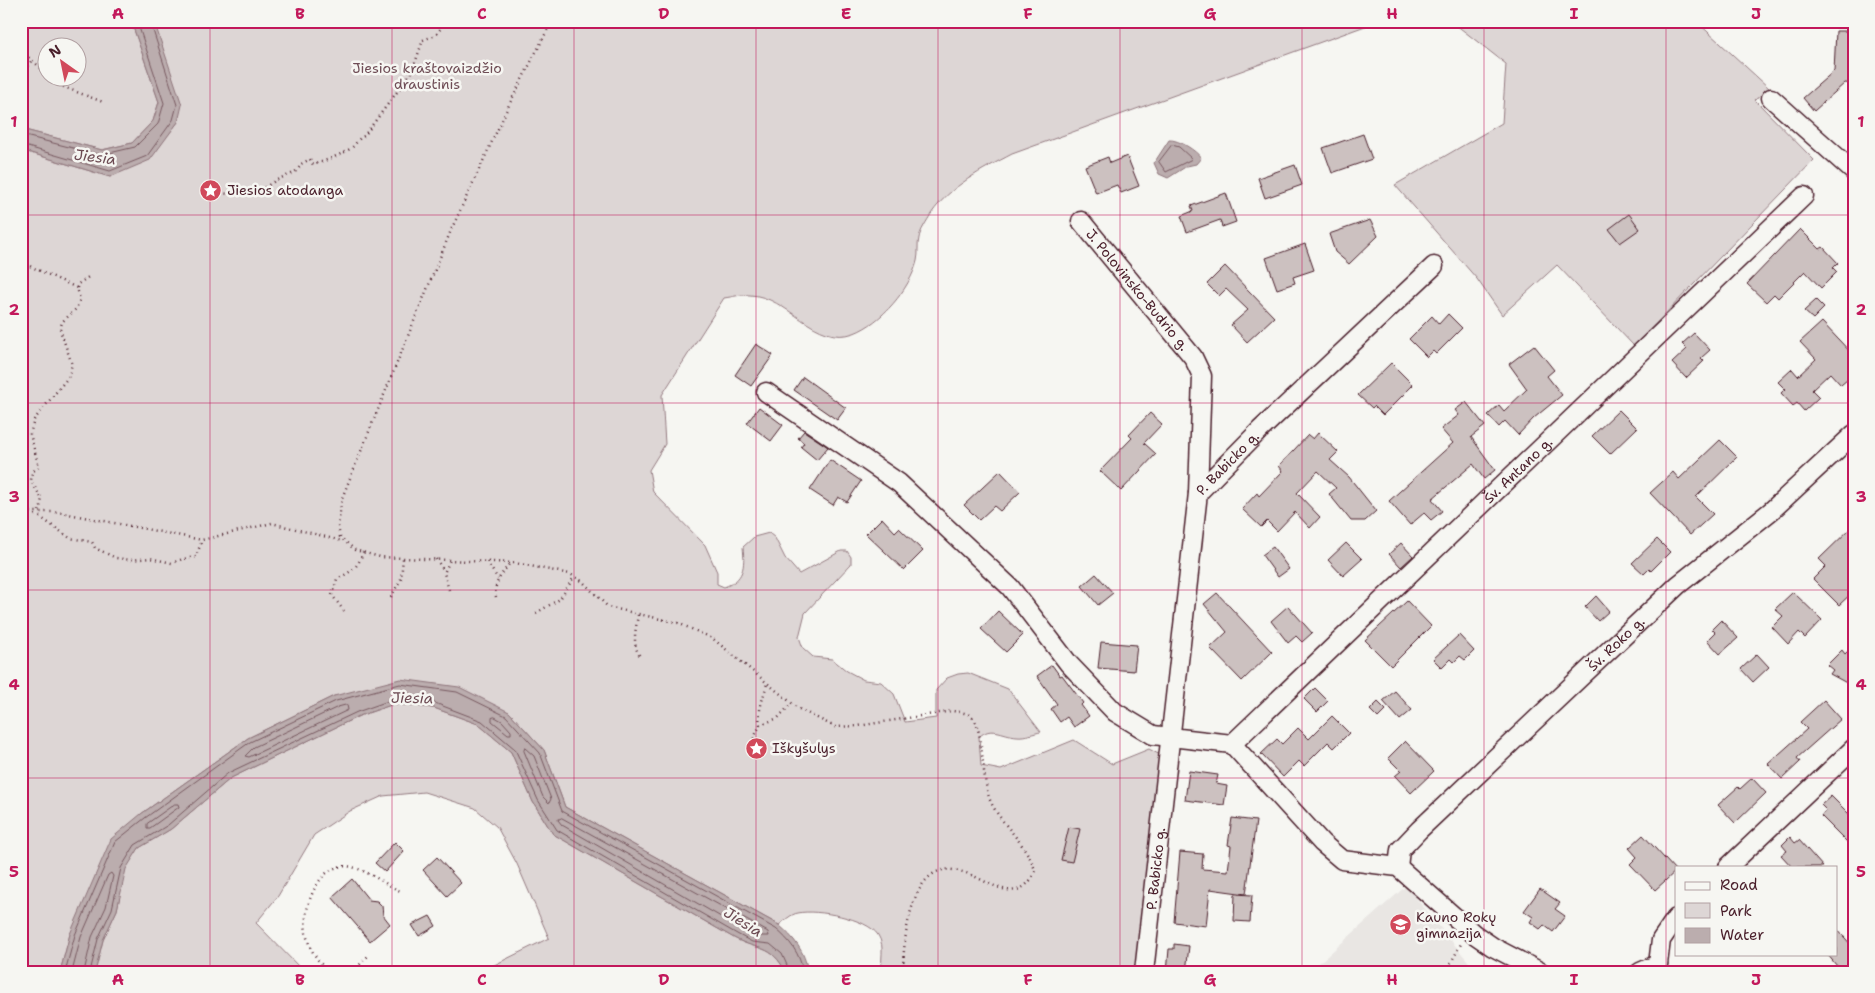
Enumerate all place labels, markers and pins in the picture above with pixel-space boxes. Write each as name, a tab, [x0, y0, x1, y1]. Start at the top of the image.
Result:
place icon: Jiesios atodanga	[199, 178, 223, 202]
place label: Jiesios atodanga	[227, 181, 343, 199]
place icon: Iškyšulys	[744, 736, 768, 760]
place label: Iškyšulys	[772, 739, 836, 757]
place label: Kauno Rokų gimnazija	[1416, 908, 1496, 942]
school or university icon: Kauno Rokų gimnazija	[1388, 913, 1412, 937]

